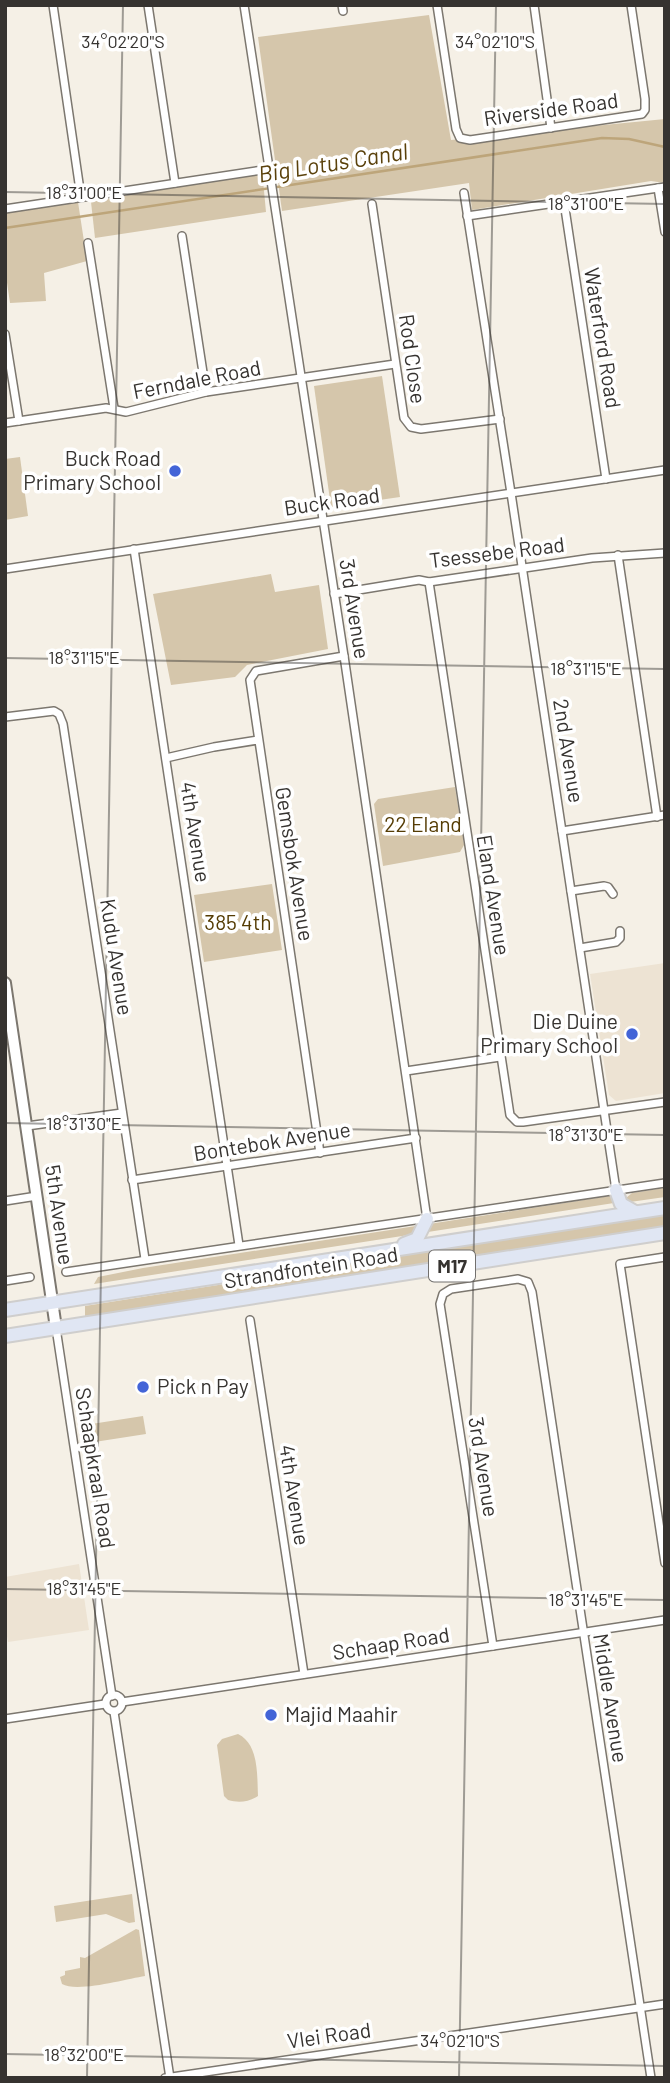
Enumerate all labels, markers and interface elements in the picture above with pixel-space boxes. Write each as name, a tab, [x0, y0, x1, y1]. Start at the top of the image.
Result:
text: 34°02'20"S	[81, 30, 165, 52]
text: 34°02'10"S	[455, 30, 535, 52]
street label: Riverside Road	[482, 87, 620, 130]
water label: Big Lotus Canal	[256, 136, 410, 188]
text: 18°31'00"E	[46, 181, 122, 203]
text: 18°31'00"E	[548, 192, 624, 214]
street label: Waterford Road	[580, 266, 627, 410]
street label: Rod Close	[395, 312, 432, 405]
street label: Ferndale Road	[131, 354, 263, 403]
place label: Buck Road Primary School	[23, 445, 161, 494]
marker: Buck Road Primary School	[167, 463, 183, 479]
street label: Buck Road	[282, 481, 381, 520]
street label: Tsessebe Road	[428, 531, 566, 572]
street label: 3rd Avenue	[335, 557, 376, 660]
text: 18°31'15"E	[48, 646, 120, 668]
text: 18°31'15"E	[550, 657, 622, 679]
street label: 2nd Avenue	[549, 697, 590, 804]
street label: 4th Avenue	[176, 780, 217, 884]
street label: Gemsbok Avenue	[271, 785, 320, 943]
park label: 22 Eland	[384, 811, 462, 836]
street label: Eland Avenue	[473, 833, 516, 957]
street label: Kudu Avenue	[96, 897, 139, 1017]
park label: 385 4th	[204, 909, 272, 934]
place label: Die Duine Primary School	[480, 1008, 618, 1057]
marker: Die Duine Primary School	[624, 1026, 640, 1042]
text: 18°31'30"E	[46, 1112, 122, 1134]
street label: Bontebok Avenue	[191, 1116, 352, 1165]
text: 18°31'30"E	[548, 1123, 624, 1145]
street label: 5th Avenue	[41, 1163, 80, 1266]
street label: Strandfontein Road	[222, 1240, 400, 1293]
road number: M17	[429, 1250, 475, 1282]
place label: Pick n Pay	[157, 1373, 249, 1398]
marker: Pick n Pay	[135, 1379, 151, 1395]
street label: Schaapkraal Road	[71, 1386, 122, 1550]
street label: 3rd Avenue	[464, 1415, 505, 1518]
street label: 4th Avenue	[275, 1443, 316, 1547]
text: 18°31'45"E	[47, 1577, 122, 1599]
text: 18°31'45"E	[549, 1588, 624, 1610]
street label: Schaap Road	[330, 1621, 451, 1664]
street label: Middle Avenue	[589, 1631, 634, 1764]
place label: Majid Maahir	[285, 1701, 398, 1726]
marker: Majid Maahir	[263, 1707, 279, 1723]
street label: Vlei Road	[285, 2016, 372, 2053]
text: 34°02'10"S	[420, 2029, 500, 2051]
text: 18°32'00"E	[44, 2043, 124, 2065]

